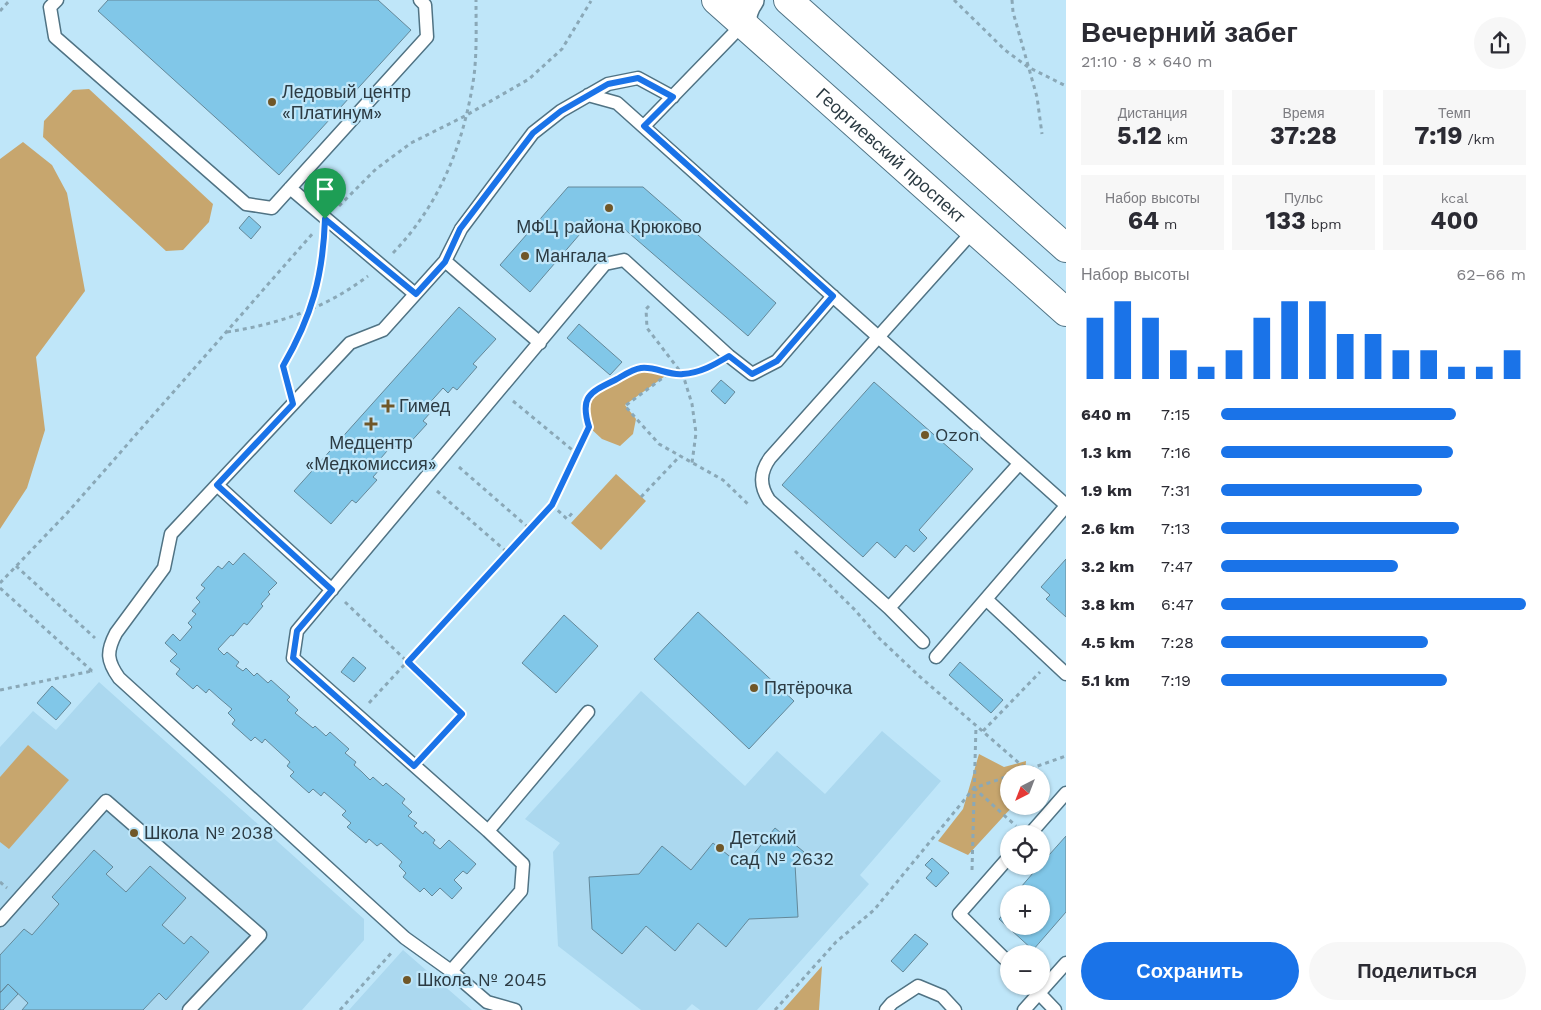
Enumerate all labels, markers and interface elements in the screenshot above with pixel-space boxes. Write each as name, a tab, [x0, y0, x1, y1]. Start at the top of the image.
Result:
text: Вечерний забег	[1081, 16, 1298, 49]
button: share	[1474, 17, 1526, 69]
text: 21:10 · 8 × 640 m	[1081, 52, 1213, 71]
place label: Ледовый центр «Платинум»	[282, 81, 411, 123]
street label: Георгиевский проспект	[812, 83, 970, 227]
marker: Ледовый центр «Платинум»	[266, 96, 278, 108]
text: Дистанция	[1118, 105, 1187, 121]
text: Время	[1282, 105, 1325, 121]
text: Темп	[1438, 105, 1471, 121]
text: 5.12	[1117, 121, 1162, 150]
text: 37:28	[1270, 121, 1337, 150]
text: 7:19	[1414, 121, 1463, 150]
text: km	[1162, 131, 1188, 147]
text: /km	[1463, 131, 1495, 147]
pin	[304, 168, 346, 219]
icon: arrive	[311, 175, 339, 203]
text: Набор высоты	[1105, 190, 1200, 206]
text: Пульс	[1284, 190, 1323, 206]
text: kcal	[1441, 190, 1468, 206]
marker: МФЦ района Крюково	[603, 202, 615, 214]
text: 64	[1128, 206, 1159, 235]
text: 133	[1265, 206, 1306, 235]
text: 400	[1430, 206, 1479, 235]
place label: МФЦ района Крюково	[516, 216, 702, 237]
text: m	[1159, 216, 1177, 232]
text: bpm	[1306, 216, 1342, 232]
place label: Мангала	[535, 245, 608, 266]
marker: Мангала	[519, 250, 531, 262]
text: Набор высоты	[1081, 265, 1189, 284]
text: 62–66 m	[1456, 265, 1526, 284]
place label: Гимед	[399, 395, 451, 416]
marker: Гимед	[381, 399, 395, 413]
text: 640 m	[1081, 405, 1131, 424]
text: 7:15	[1161, 405, 1190, 424]
marker: Медцентр «Медкомиссия»	[365, 418, 377, 430]
place label: Ozon	[935, 424, 980, 445]
marker: Ozon	[919, 429, 931, 441]
place label: Медцентр «Медкомиссия»	[305, 432, 437, 474]
text: 1.3 km	[1081, 443, 1132, 462]
text: 7:16	[1161, 443, 1191, 462]
text: 1.9 km	[1081, 481, 1132, 500]
text: 7:31	[1161, 481, 1190, 500]
text: 2.6 km	[1081, 519, 1135, 538]
text: 7:13	[1161, 519, 1190, 538]
text: 3.2 km	[1081, 557, 1134, 576]
text: 7:47	[1161, 557, 1193, 576]
text: 3.8 km	[1081, 595, 1135, 614]
text: 6:47	[1161, 595, 1193, 614]
text: 4.5 km	[1081, 633, 1135, 652]
text: 7:28	[1161, 633, 1194, 652]
text: 5.1 km	[1081, 671, 1130, 690]
text: 7:19	[1161, 671, 1191, 690]
place label: Пятёрочка	[764, 677, 853, 698]
marker: Пятёрочка	[748, 682, 760, 694]
north arrow	[1000, 765, 1050, 815]
map controls	[1000, 765, 1050, 995]
place label: Школа № 2038	[144, 822, 274, 843]
button: locate	[1000, 825, 1050, 875]
marker: Школа № 2038	[128, 827, 140, 839]
place label: Детский сад № 2632	[730, 827, 834, 869]
marker: Детский сад № 2632	[714, 842, 726, 854]
button: +	[1000, 885, 1050, 935]
button: Сохранить	[1081, 942, 1299, 1000]
button: Поделиться	[1309, 942, 1526, 1000]
button: −	[1000, 945, 1050, 995]
place label: Школа № 2045	[417, 969, 547, 990]
marker: Школа № 2045	[401, 974, 413, 986]

